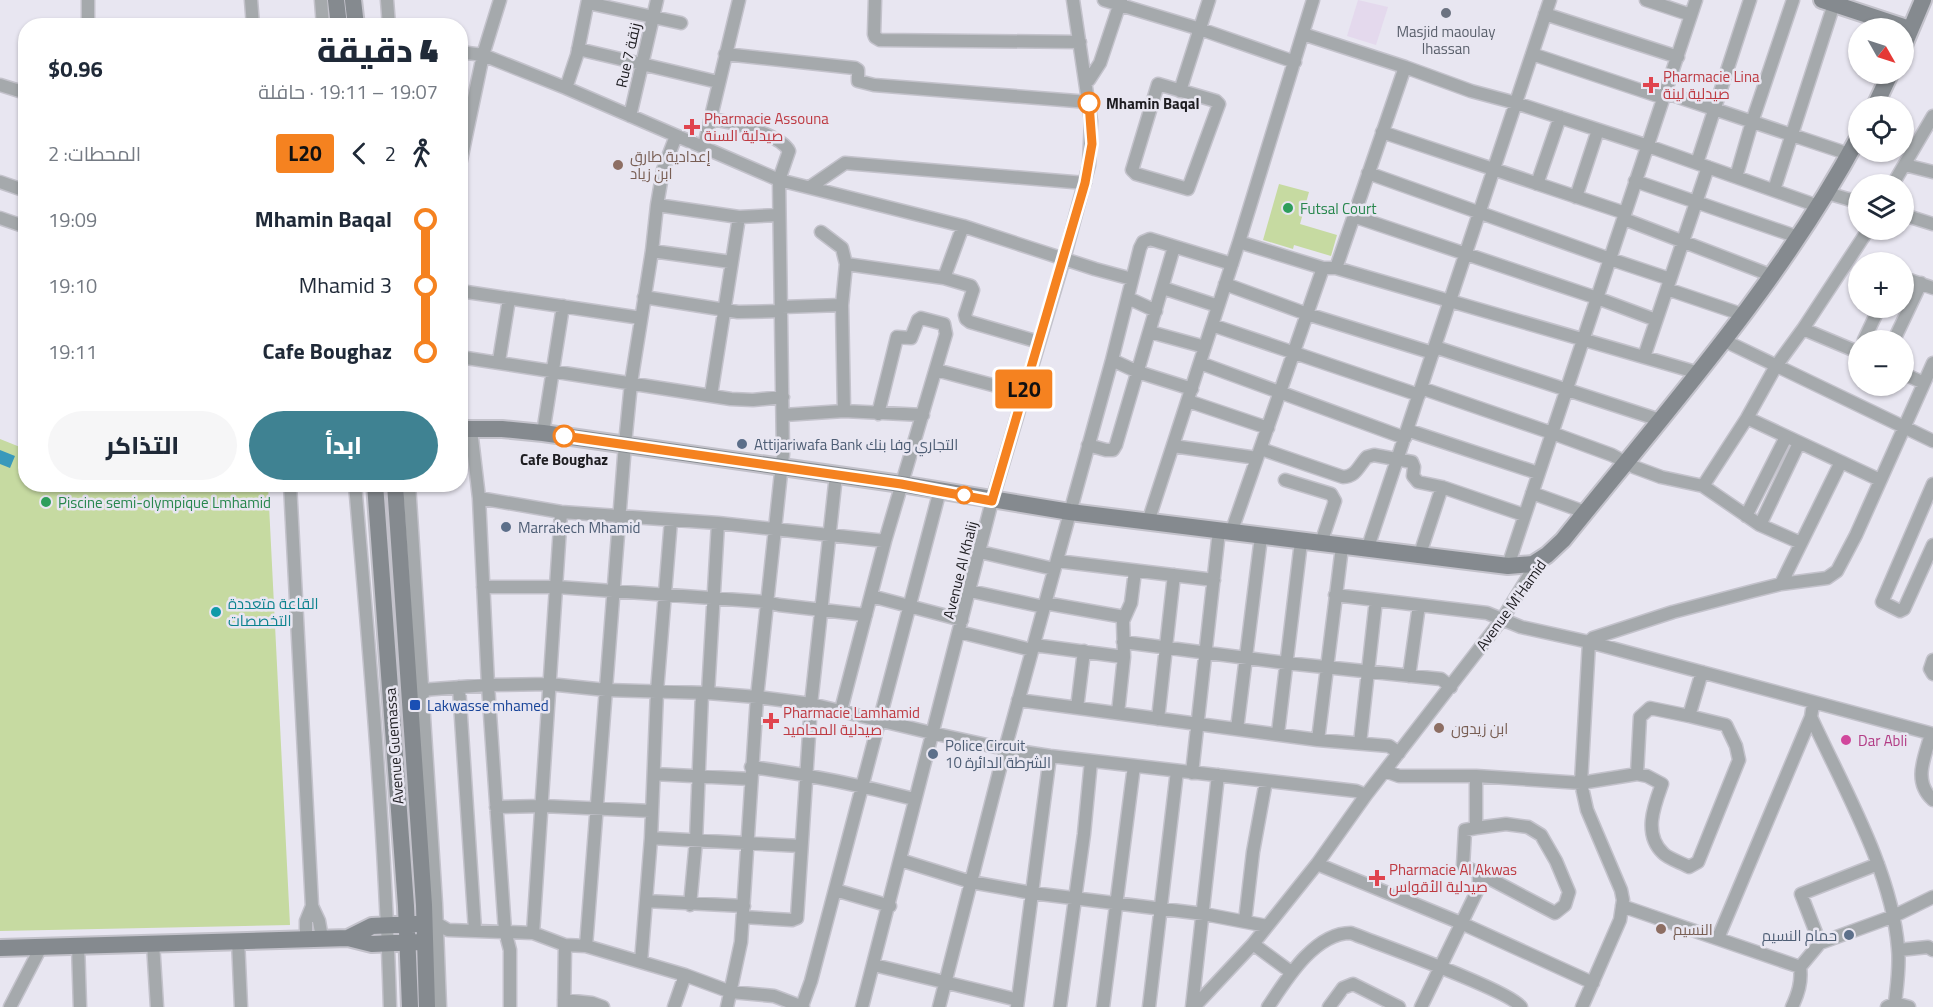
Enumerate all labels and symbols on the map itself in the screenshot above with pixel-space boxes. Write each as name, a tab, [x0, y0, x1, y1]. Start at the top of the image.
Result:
marker: Masjid maoulay lhassan	[1439, 6, 1453, 20]
north arrow	[1848, 18, 1914, 84]
street label: Rue 7 زنقة	[609, 20, 647, 90]
place label: Masjid maoulay lhassan	[1397, 20, 1496, 60]
place label: Pharmacie Lina صيدلية لينة	[1663, 65, 1760, 105]
marker: Pharmacie Lina صيدلية لينة	[1644, 78, 1658, 92]
marker: Mhamin Baqal	[1078, 92, 1100, 114]
place label: Mhamin Baqal	[1106, 92, 1200, 115]
place label: Pharmacie Assouna صيدلية السنة	[704, 107, 829, 147]
marker: Pharmacie Assouna صيدلية السنة	[685, 120, 699, 134]
place label: إعدادية طارق ابن زياد	[630, 145, 711, 185]
marker: إعدادية طارق ابن زياد	[611, 158, 625, 172]
place label: Futsal Court	[1300, 197, 1377, 220]
marker: Futsal Court	[1281, 201, 1295, 215]
line badge: L20	[990, 370, 1058, 408]
marker: Cafe Boughaz	[553, 425, 575, 447]
place label: Attijariwafa Bank التجاري وفا بنك	[754, 433, 958, 457]
marker: Attijariwafa Bank التجاري وفا بنك	[735, 437, 749, 451]
place label: Cafe Boughaz	[520, 448, 608, 471]
unlabelled marker	[955, 486, 973, 504]
place label: Piscine semi-olympique Lmhamid	[58, 491, 271, 514]
marker: Piscine semi-olympique Lmhamid	[39, 495, 53, 509]
place label: Marrakech Mhamid	[518, 516, 640, 539]
street label: Avenue Al Khalij	[937, 519, 983, 621]
marker: Marrakech Mhamid	[499, 520, 513, 534]
street label: Avenue M'Hamid	[1470, 555, 1552, 655]
place label: القاعة متعددة التخصصات	[228, 592, 319, 632]
marker: القاعة متعددة التخصصات	[209, 605, 223, 619]
street label: Avenue Guemassa	[378, 687, 410, 805]
place label: Lakwasse mhamed	[427, 694, 549, 717]
marker: Lakwasse mhamed	[408, 698, 422, 712]
place label: Pharmacie Lamhamid صيدلية المحاميد	[783, 701, 920, 741]
marker: Pharmacie Lamhamid صيدلية المحاميد	[764, 714, 778, 728]
place label: ابن زيدون	[1451, 717, 1508, 740]
marker: ابن زيدون	[1432, 721, 1446, 735]
place label: Dar Abli	[1858, 729, 1907, 752]
marker: Dar Abli	[1839, 733, 1853, 747]
place label: Police Circuit 10 الشرطة الدائرة	[945, 734, 1051, 774]
marker: Police Circuit 10 الشرطة الدائرة	[926, 747, 940, 761]
place label: Pharmacie Al Akwas صيدلية الأقواس	[1389, 858, 1517, 898]
marker: Pharmacie Al Akwas صيدلية الأقواس	[1370, 871, 1384, 885]
place label: النسيم	[1673, 918, 1713, 941]
marker: النسيم	[1654, 922, 1668, 936]
place label: حمام النسيم	[1762, 924, 1837, 947]
marker: حمام النسيم	[1842, 928, 1856, 942]

